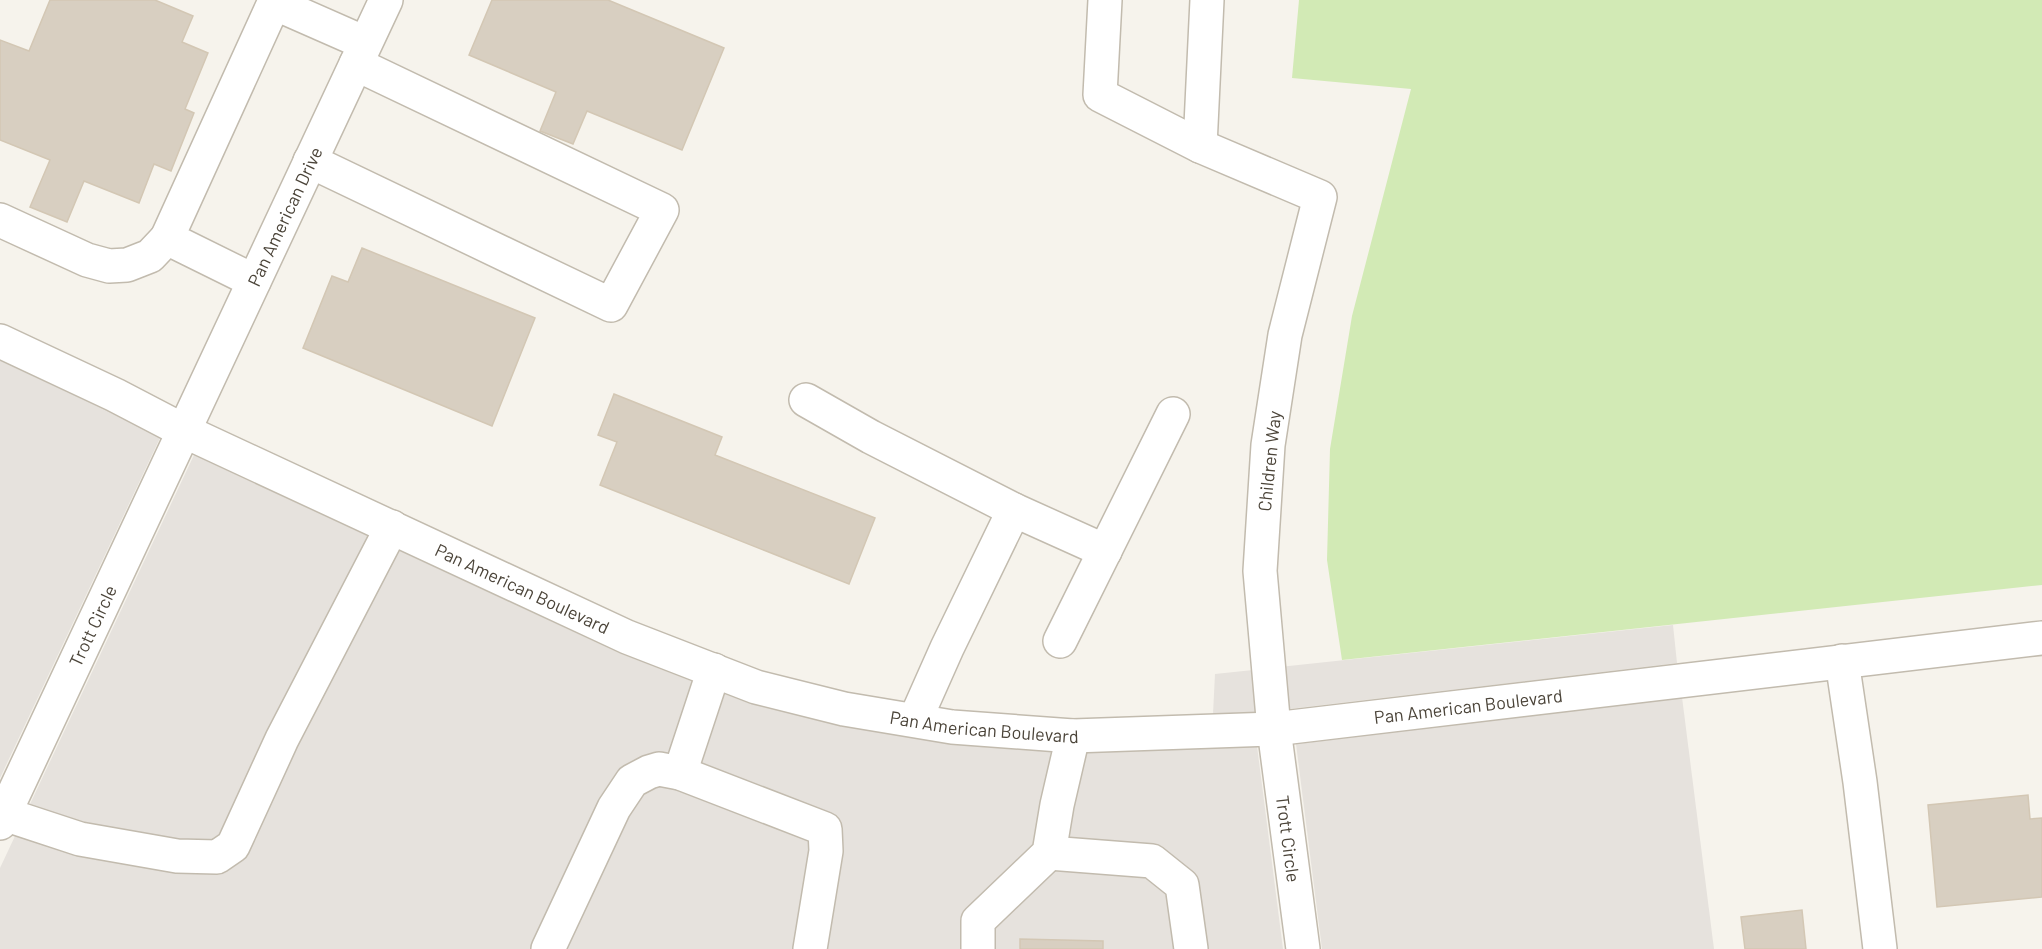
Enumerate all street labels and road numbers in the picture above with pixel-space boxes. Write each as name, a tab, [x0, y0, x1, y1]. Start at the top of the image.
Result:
street label: Pan American Drive	[242, 143, 327, 290]
street label: Children Way	[1253, 410, 1285, 512]
street label: Pan American Boulevard	[432, 538, 613, 638]
street label: Trott Circle	[64, 581, 121, 670]
street label: Pan American Boulevard	[1373, 684, 1564, 728]
street label: Pan American Boulevard	[888, 706, 1079, 747]
street label: Trott Circle	[1272, 794, 1305, 883]

